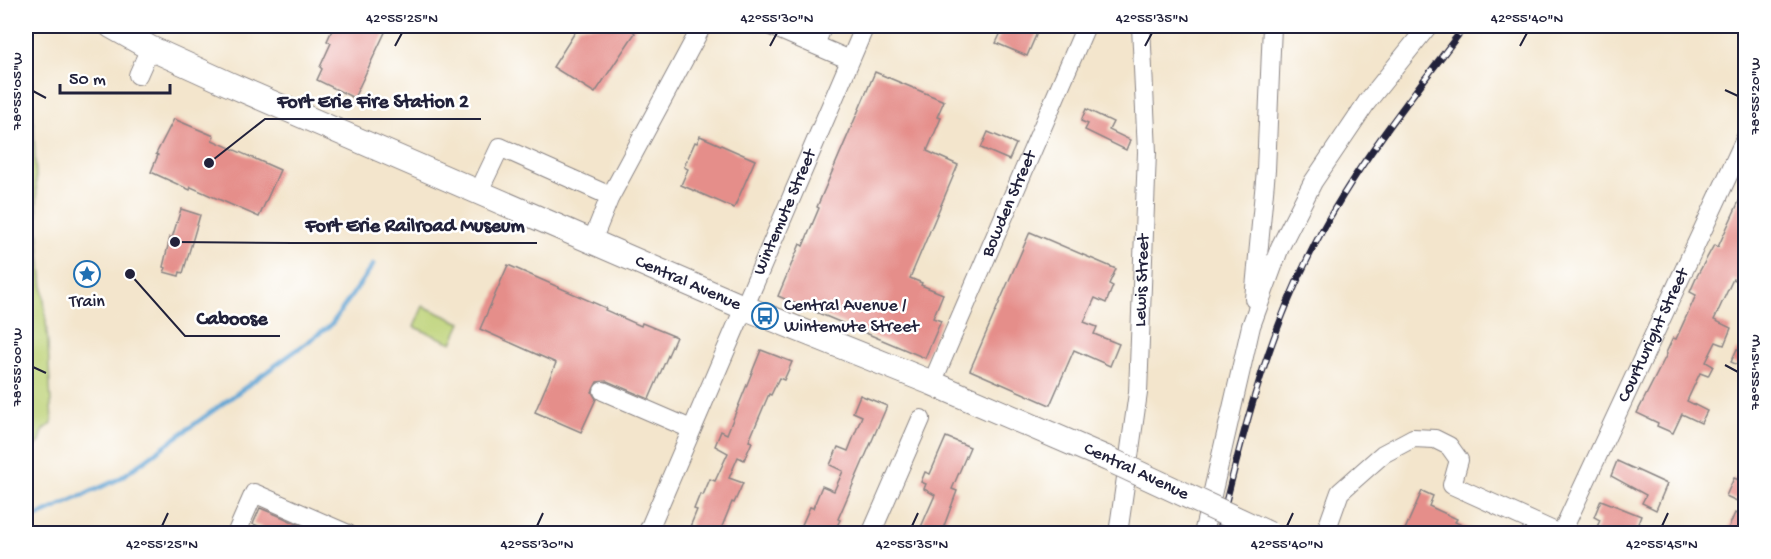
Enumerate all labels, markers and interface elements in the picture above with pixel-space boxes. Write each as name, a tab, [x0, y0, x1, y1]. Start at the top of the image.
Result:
text: 42°55'25"N	[366, 10, 438, 28]
text: 42°55'30"N	[740, 10, 814, 28]
text: 42°55'35"N	[1116, 10, 1188, 28]
text: 42°55'40"N	[1491, 10, 1563, 28]
text: 78°55'05"W	[9, 52, 27, 131]
scale bar	[60, 57, 170, 95]
text: 78°55'20"W	[1747, 57, 1765, 136]
text: 50 m	[69, 70, 106, 91]
callout: Fort Erie Fire Station 2	[265, 81, 481, 119]
text: Fort Erie Fire Station 2	[276, 92, 469, 115]
street label: Wintemute Street	[749, 145, 822, 278]
street label: Bowden Street	[977, 146, 1042, 261]
callout: Fort Erie Railroad Museum	[294, 205, 537, 243]
text: Fort Erie Railroad Museum	[304, 216, 526, 239]
street label: Lewis Street	[1130, 232, 1154, 327]
street label: Central Avenue	[632, 251, 745, 316]
place icon: Train	[72, 259, 102, 289]
street label: Courtwright Street	[1613, 264, 1694, 406]
place label: Train	[68, 292, 105, 313]
place label: Central Avenue / Wintemute Street	[784, 296, 920, 338]
callout: Caboose	[185, 298, 280, 336]
bus stop icon: Central Avenue / Wintemute Street	[750, 301, 780, 331]
text: Caboose	[196, 309, 268, 332]
text: 78°55'00"W	[9, 328, 27, 407]
text: 78°55'15"W	[1747, 334, 1765, 411]
street label: Central Avenue	[1080, 438, 1193, 506]
text: 42°55'25"N	[126, 536, 198, 554]
text: 42°55'30"N	[500, 536, 574, 554]
text: 42°55'35"N	[876, 536, 948, 554]
text: 42°55'40"N	[1251, 536, 1323, 554]
text: 42°55'45"N	[1626, 536, 1698, 554]

